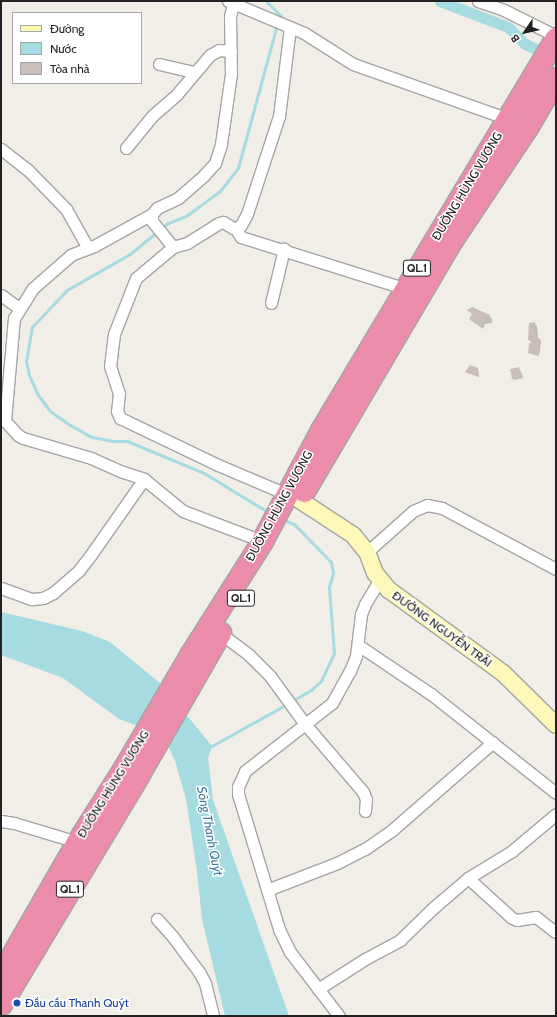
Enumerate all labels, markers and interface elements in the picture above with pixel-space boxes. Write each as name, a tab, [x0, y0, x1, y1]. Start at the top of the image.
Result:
legend	[12, 12, 142, 84]
north arrow	[505, 12, 545, 52]
text: Đường	[50, 21, 84, 36]
text: B	[507, 32, 523, 45]
text: Nước	[50, 41, 77, 56]
text: Tòa nhà	[50, 61, 89, 76]
street label: ĐƯỜNG HÙNG VƯƠNG	[429, 129, 505, 243]
road number: QL.1	[402, 259, 432, 277]
street label: ĐƯỜNG HÙNG VƯƠNG	[243, 448, 315, 564]
street label: ĐƯỜNG NGUYỄN TRÃI	[389, 588, 495, 670]
road number: QL.1	[226, 589, 256, 607]
street label: ĐƯỜNG HÙNG VƯƠNG	[74, 728, 152, 840]
water label: Sông Thanh Quýt	[194, 785, 226, 877]
road number: QL.1	[55, 880, 85, 898]
place label: Đầu cầu Thanh Quýt	[25, 996, 129, 1010]
marker: Đầu cầu Thanh Quýt	[12, 998, 22, 1008]

